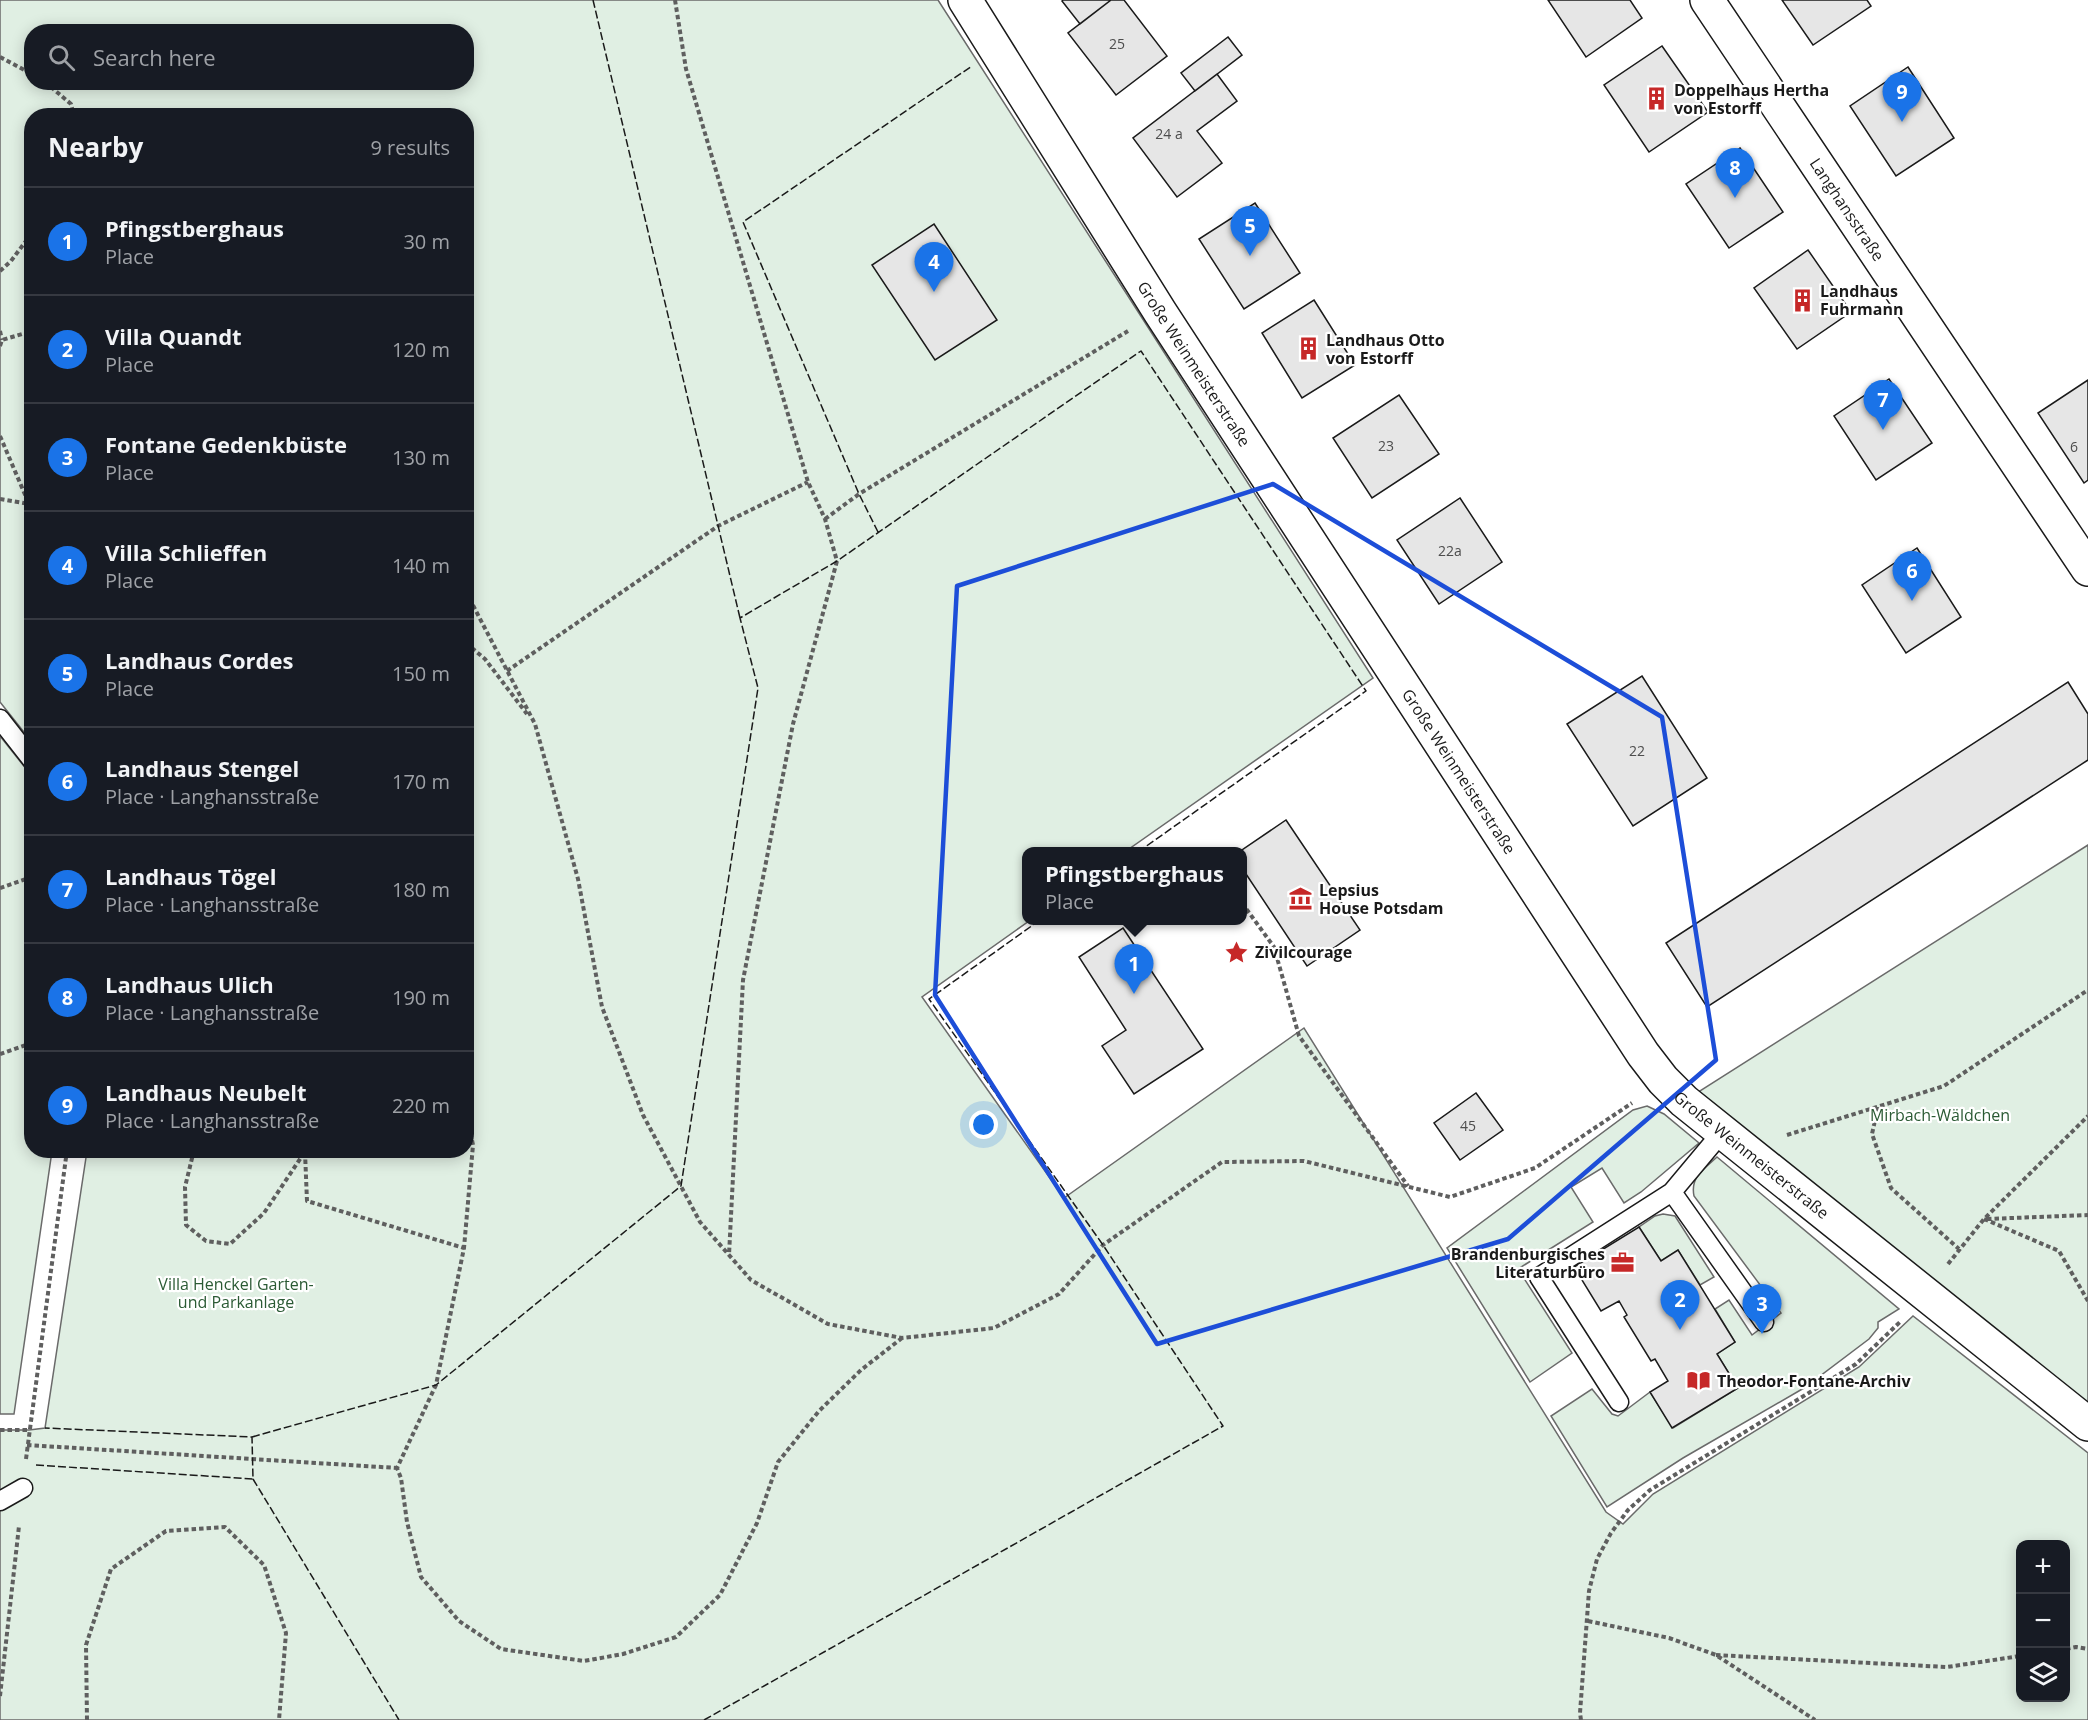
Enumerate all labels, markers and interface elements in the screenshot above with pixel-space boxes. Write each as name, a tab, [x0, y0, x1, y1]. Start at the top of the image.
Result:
search box	[24, 24, 474, 90]
house number: 25	[1109, 34, 1125, 53]
icon: search	[45, 41, 78, 74]
text: Search here	[93, 42, 216, 72]
pin: 9	[1882, 72, 1922, 122]
place label: Doppelhaus Hertha von Estorff	[1674, 79, 1829, 119]
building icon: Doppelhaus Hertha von Estorff	[1643, 86, 1669, 112]
house number: 24 a	[1155, 124, 1183, 143]
text: Nearby	[48, 129, 143, 165]
text: 9 results	[370, 134, 450, 161]
pin: 8	[1716, 148, 1754, 198]
street label: Langhansstraße	[1805, 154, 1890, 265]
pin: 5	[1230, 206, 1270, 256]
text: Pfingstberghaus	[105, 213, 284, 243]
text: 1	[62, 228, 73, 255]
text: 30 m	[403, 228, 450, 255]
pin: 4	[914, 242, 954, 292]
text: Place	[105, 243, 154, 270]
street label: Große Weinmeisterstraße	[1132, 277, 1256, 451]
place label: Landhaus Fuhrmann	[1820, 280, 1903, 320]
building icon: Landhaus Fuhrmann	[1789, 287, 1815, 313]
text: Villa Quandt	[105, 321, 242, 351]
place label: Landhaus Otto von Estorff	[1326, 329, 1445, 369]
text: 2	[62, 336, 73, 363]
text: 120 m	[392, 336, 450, 363]
building icon: Landhaus Otto von Estorff	[1295, 336, 1321, 362]
text: Place	[105, 351, 154, 378]
pin: 7	[1864, 380, 1902, 430]
text: Fontane Gedenkbüste	[105, 429, 347, 459]
house number: 23	[1378, 436, 1394, 455]
house number: 6	[2070, 437, 2078, 456]
text: 3	[62, 444, 73, 471]
text: 130 m	[392, 444, 450, 471]
text: Place	[105, 459, 154, 486]
text: Villa Schlieffen	[105, 537, 267, 567]
house number: 22a	[1438, 541, 1462, 560]
text: 4	[62, 552, 73, 579]
text: 140 m	[392, 552, 450, 579]
pin: 6	[1892, 552, 1932, 601]
text: Place	[105, 567, 154, 594]
text: Landhaus Cordes	[105, 645, 293, 675]
text: 5	[62, 660, 73, 687]
text: 150 m	[392, 660, 450, 687]
text: Place	[105, 675, 154, 702]
street label: Große Weinmeisterstraße	[1397, 684, 1521, 858]
house number: 22	[1629, 741, 1645, 760]
text: Landhaus Stengel	[105, 753, 299, 783]
text: 6	[62, 768, 73, 795]
text: 170 m	[392, 768, 450, 795]
text: Place · Langhansstraße	[105, 783, 319, 810]
popup	[1022, 847, 1247, 925]
text: Pfingstberghaus	[1045, 858, 1224, 888]
text: Landhaus Tögel	[105, 861, 276, 891]
text: 7	[62, 876, 73, 903]
text: 180 m	[392, 876, 450, 903]
place label: Lepsius House Potsdam	[1319, 879, 1444, 919]
museum icon: Lepsius House Potsdam	[1288, 886, 1314, 912]
text: Place	[1045, 888, 1094, 915]
text: Place · Langhansstraße	[105, 891, 319, 918]
place icon: Zivilcourage	[1224, 939, 1250, 965]
place label: Zivilcourage	[1255, 941, 1352, 963]
pin: 1	[1114, 944, 1154, 994]
text: Landhaus Ulich	[105, 969, 274, 999]
text: 8	[62, 984, 73, 1011]
text: 190 m	[392, 984, 450, 1011]
text: Place · Langhansstraße	[105, 999, 319, 1026]
text: Landhaus Neubelt	[105, 1077, 306, 1107]
street label: Große Weinmeisterstraße	[1669, 1086, 1834, 1224]
text: 9	[62, 1092, 73, 1119]
text: 220 m	[392, 1092, 450, 1119]
park label: Mirbach-Wäldchen	[1870, 1104, 2010, 1126]
text: Place · Langhansstraße	[105, 1107, 319, 1134]
your location	[969, 1110, 998, 1139]
house number: 45	[1460, 1116, 1476, 1135]
place label: Brandenburgisches Literaturbüro	[1451, 1243, 1605, 1283]
office icon: Brandenburgisches Literaturbüro	[1610, 1250, 1636, 1276]
park label: Villa Henckel Garten- und Parkanlage	[158, 1273, 314, 1313]
pin: 2	[1660, 1280, 1700, 1330]
pin: 3	[1742, 1284, 1782, 1334]
library icon: Theodor-Fontane-Archiv	[1686, 1368, 1712, 1394]
place label: Theodor-Fontane-Archiv	[1717, 1370, 1911, 1392]
map controls	[2016, 1540, 2070, 1702]
button: +	[2016, 1540, 2070, 1594]
button: −	[2016, 1594, 2070, 1648]
button: layers	[2016, 1648, 2070, 1702]

